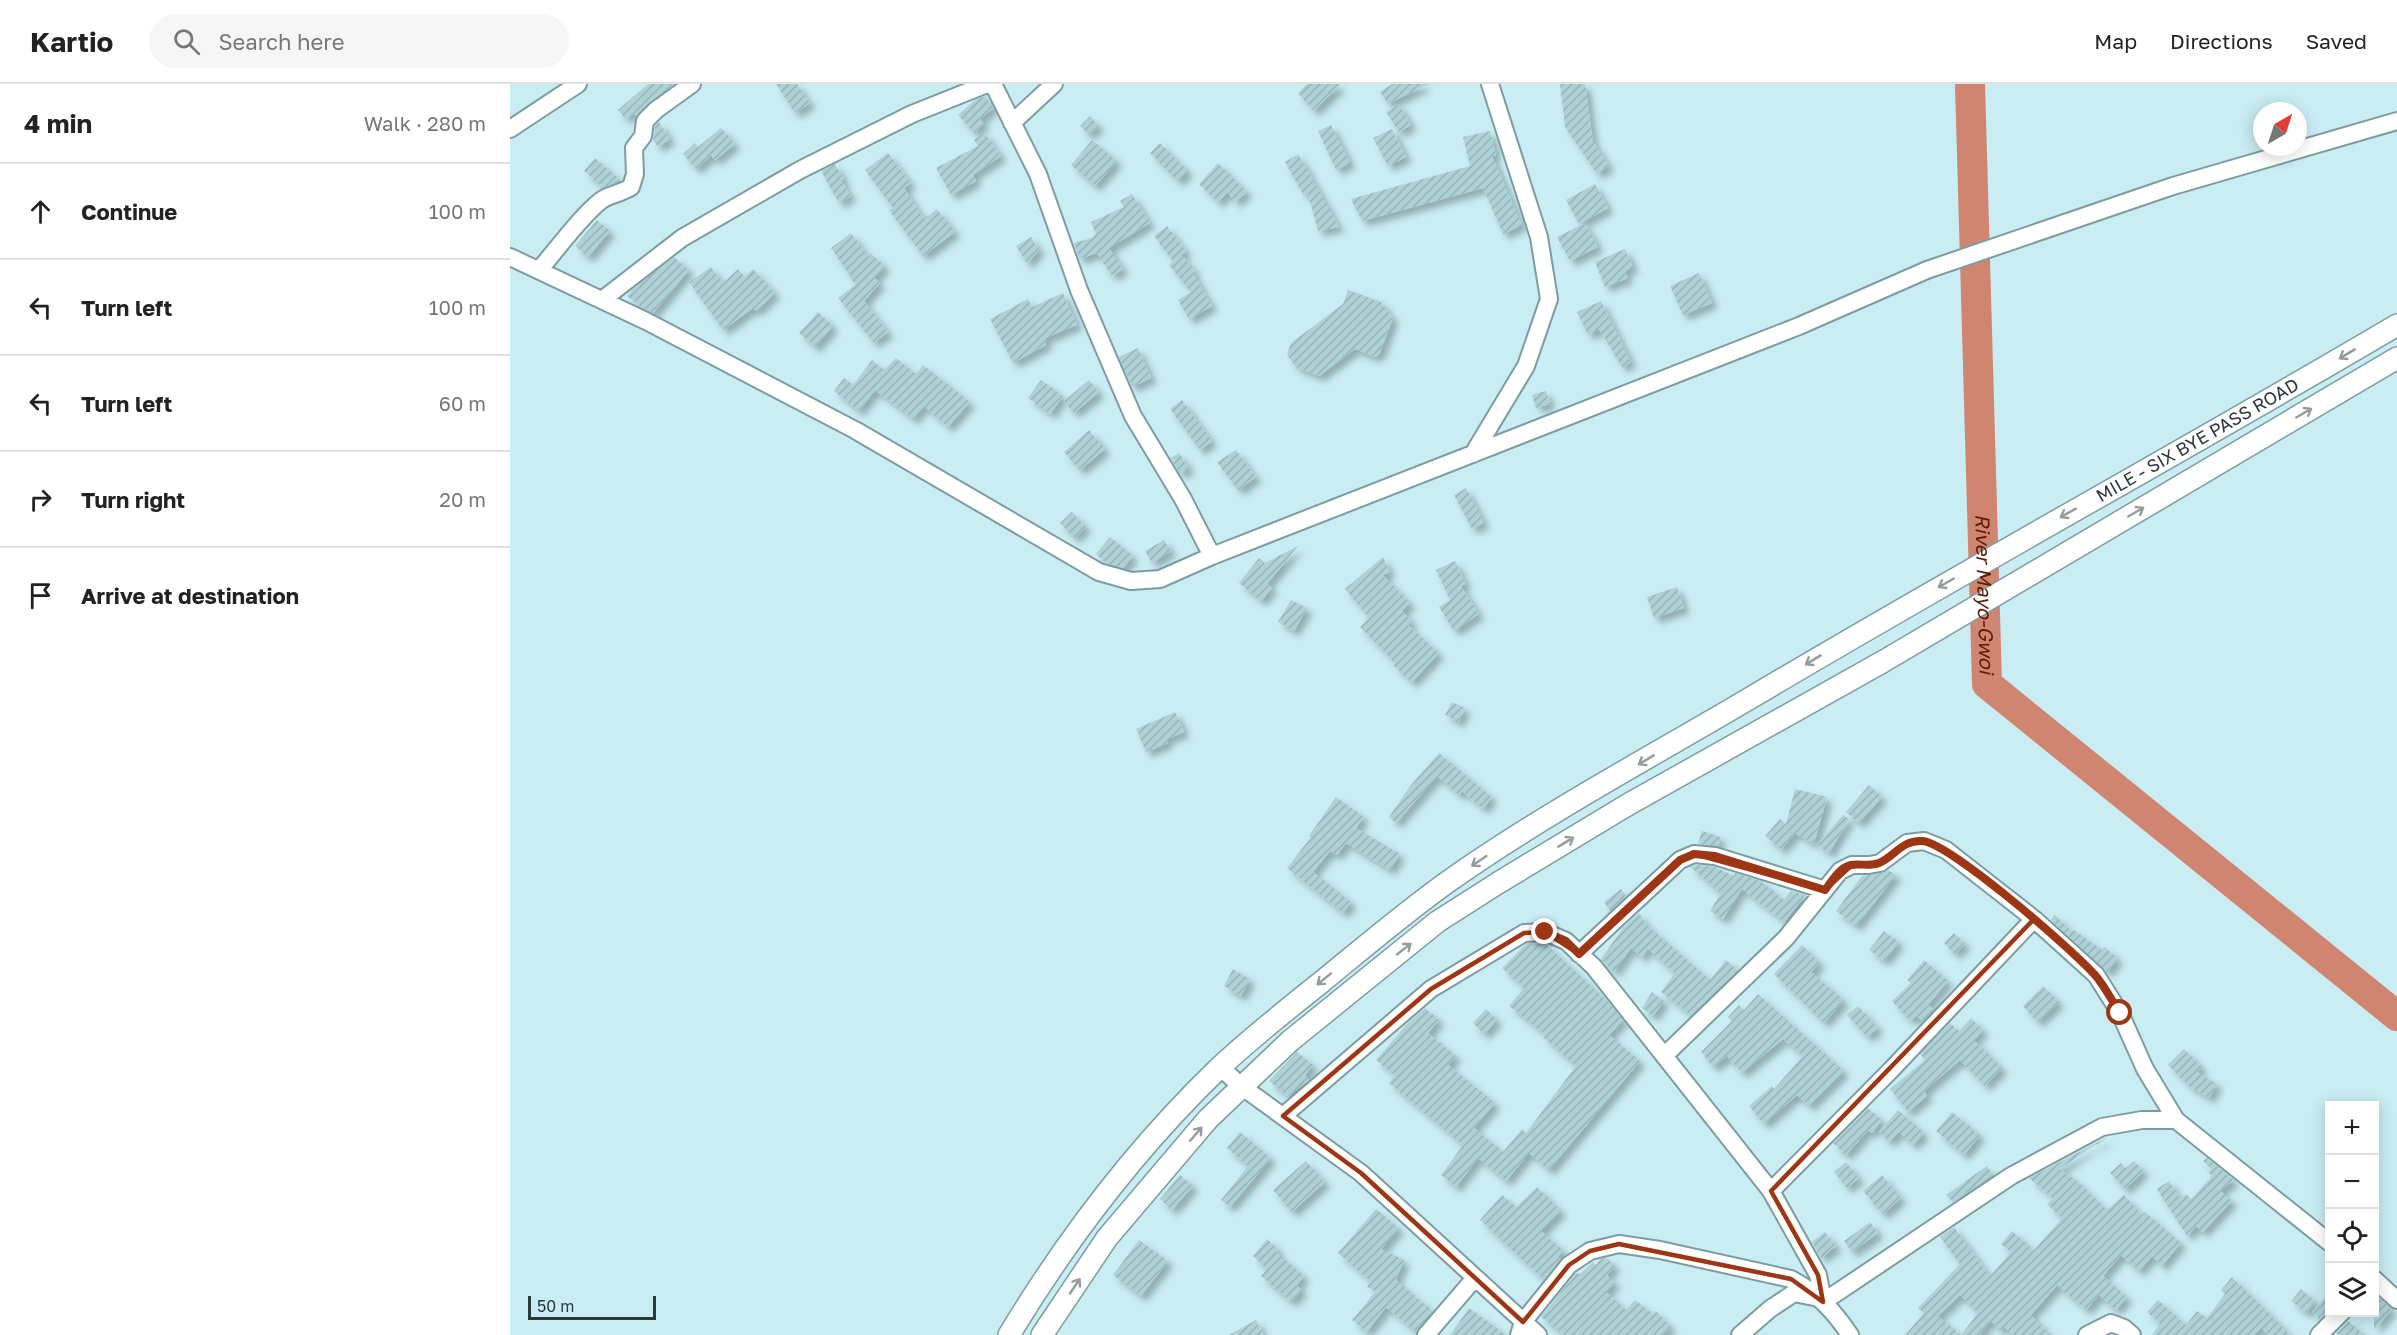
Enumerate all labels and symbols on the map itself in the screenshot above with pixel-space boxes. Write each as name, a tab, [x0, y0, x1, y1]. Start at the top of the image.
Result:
north arrow	[2253, 102, 2307, 156]
one-way arrow	[2339, 349, 2356, 361]
street label: MILE - SIX BYE PASS ROAD	[2092, 373, 2302, 506]
one-way arrow	[2295, 407, 2312, 419]
one-way arrow	[2127, 506, 2144, 518]
one-way arrow	[2059, 508, 2077, 519]
water label: River Mayo-Gwoi	[1971, 513, 2000, 677]
one-way arrow	[1938, 577, 1955, 589]
one-way arrow	[1805, 655, 1822, 667]
one-way arrow	[1637, 755, 1655, 766]
one-way arrow	[1557, 835, 1574, 847]
one-way arrow	[1471, 855, 1488, 867]
route end	[1531, 918, 1557, 944]
one-way arrow	[1395, 942, 1411, 955]
one-way arrow	[1316, 973, 1332, 986]
route start	[2106, 999, 2132, 1025]
one-way arrow	[1189, 1126, 1202, 1142]
one-way arrow	[1069, 1278, 1081, 1295]
scale bar	[528, 1293, 656, 1320]

